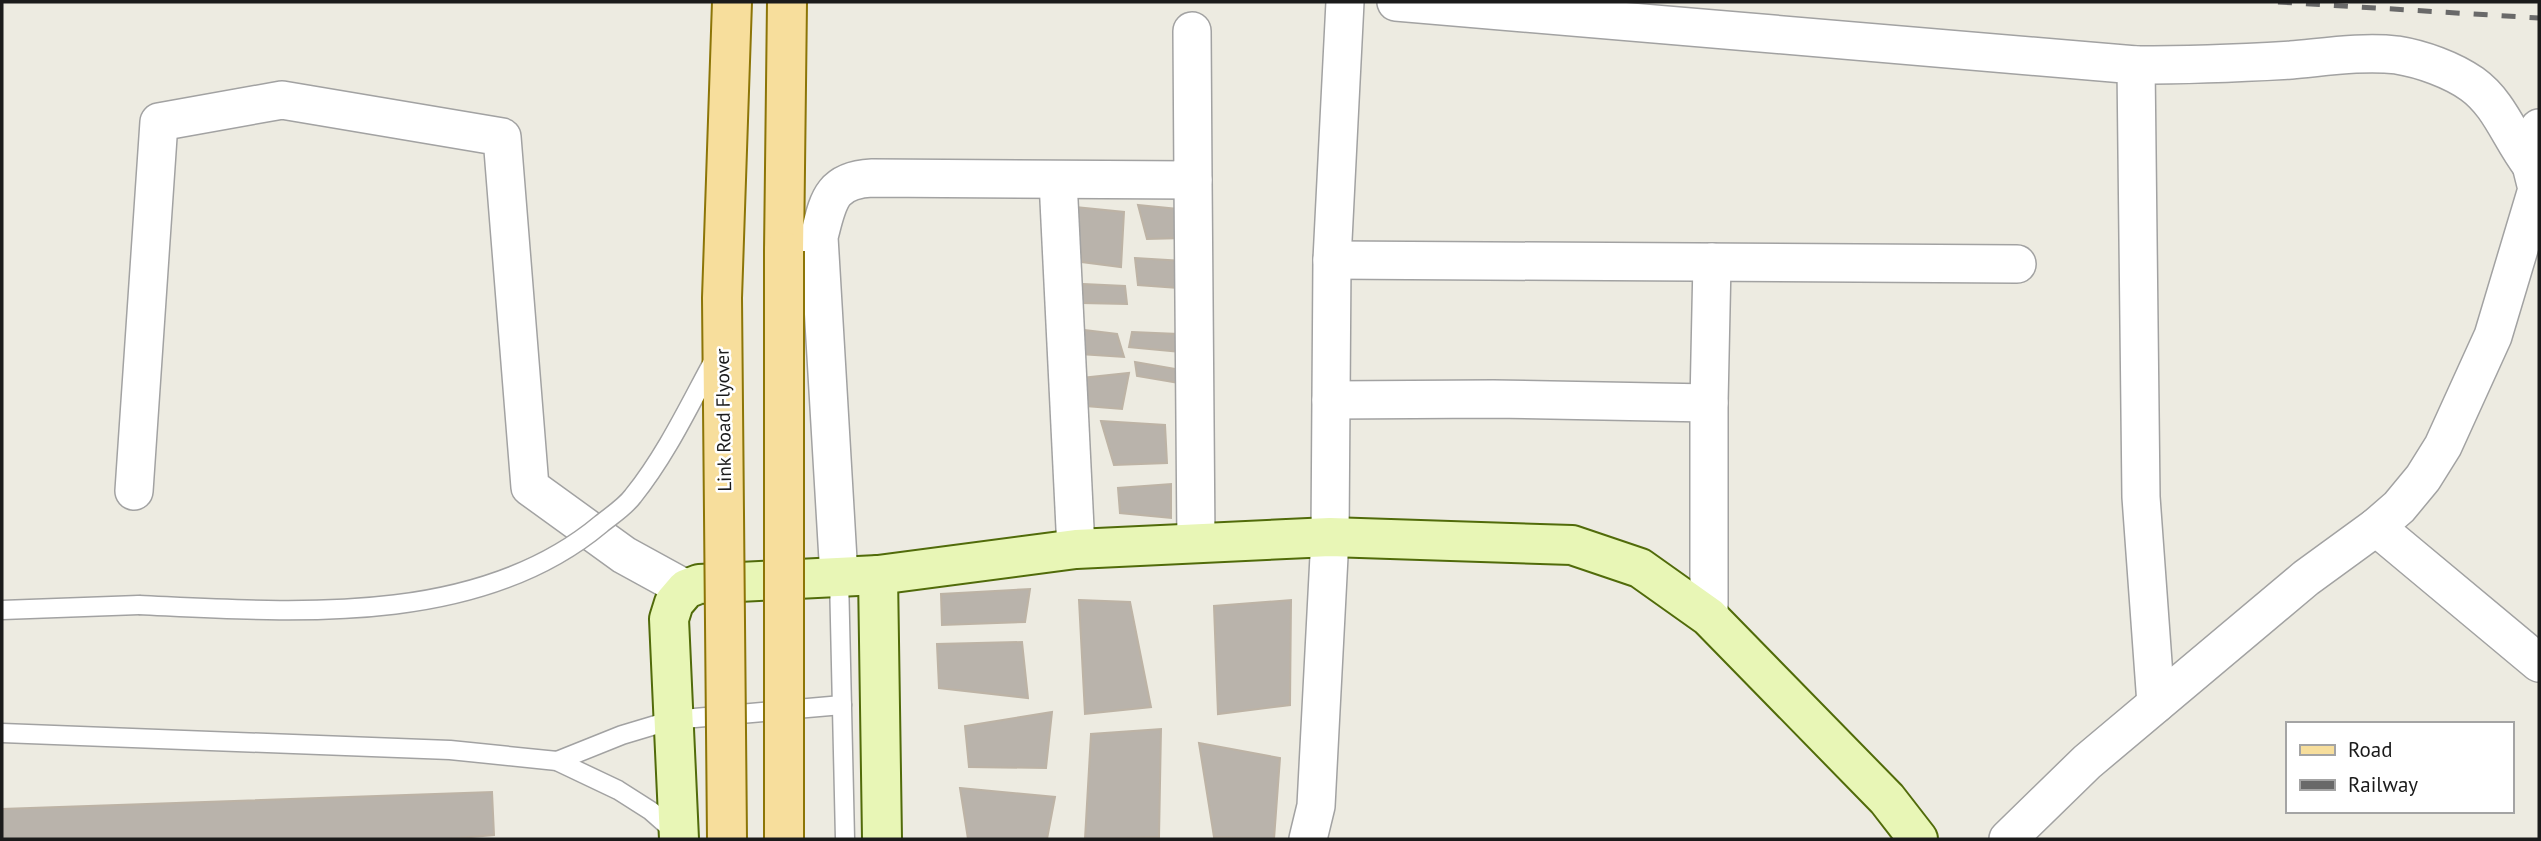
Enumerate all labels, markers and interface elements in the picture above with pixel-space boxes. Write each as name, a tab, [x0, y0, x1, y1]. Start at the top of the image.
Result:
street label: Link Road Flyover	[710, 348, 736, 492]
legend	[2286, 722, 2513, 813]
text: Road	[2348, 736, 2392, 763]
text: Railway	[2348, 771, 2418, 798]

